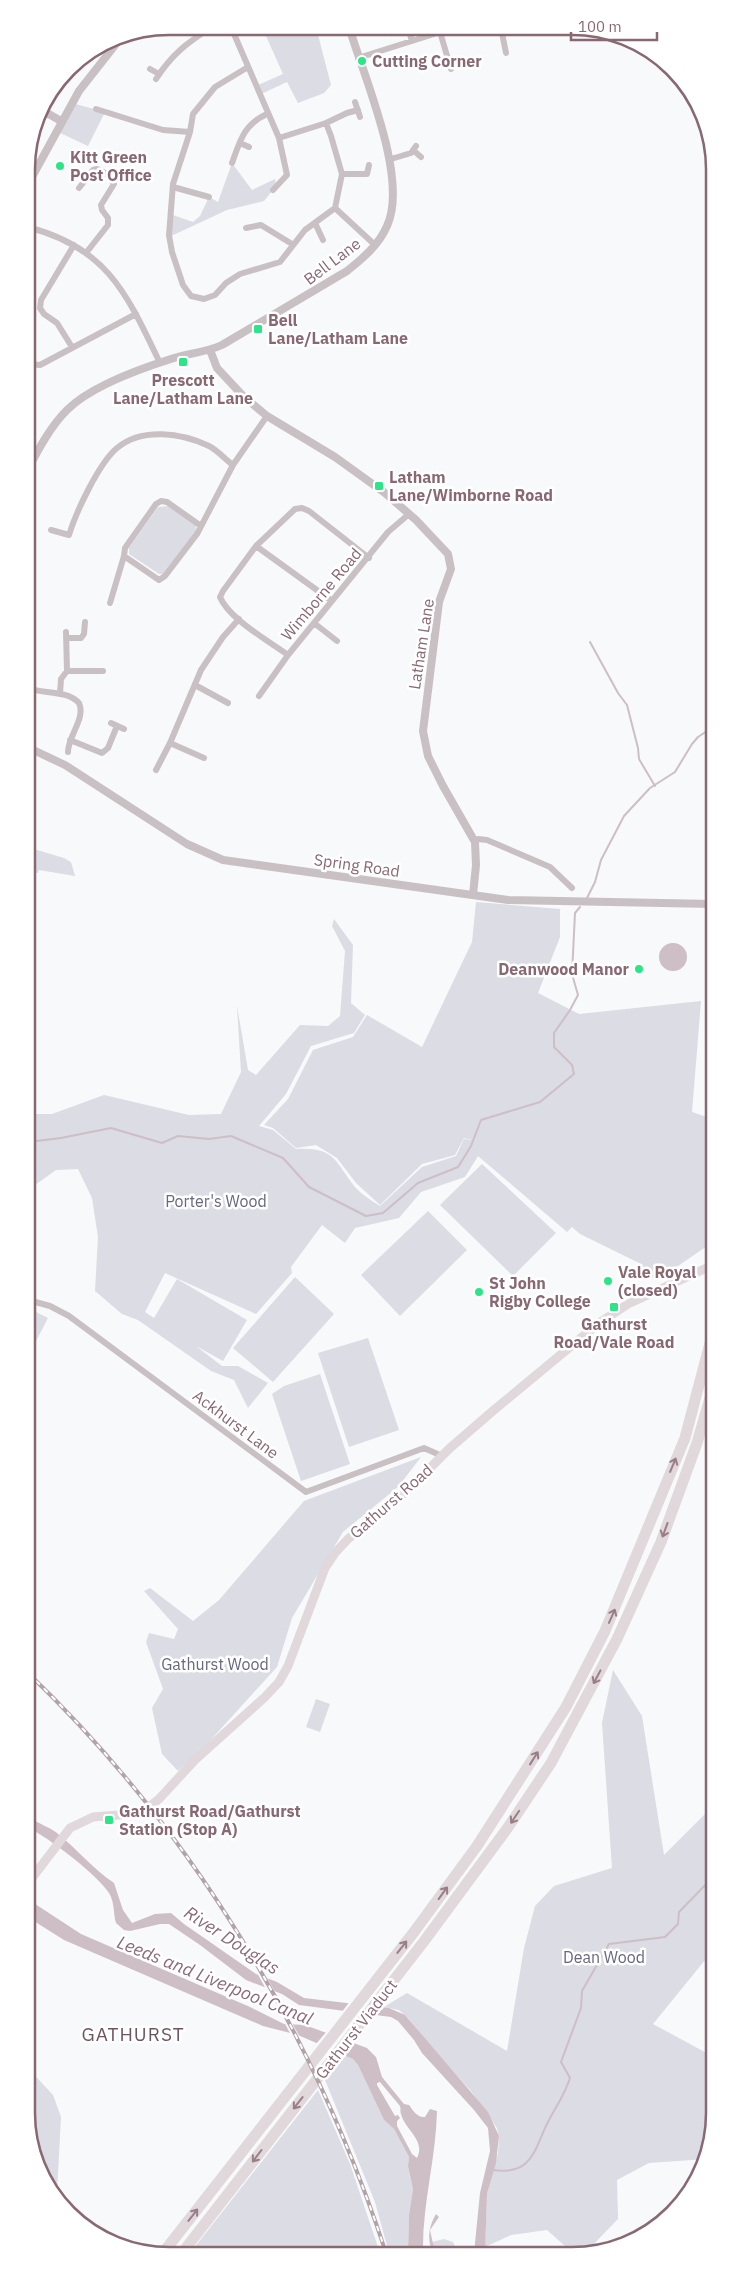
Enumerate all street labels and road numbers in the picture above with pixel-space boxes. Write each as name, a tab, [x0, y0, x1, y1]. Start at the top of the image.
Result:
street label: Bell Lane	[300, 233, 365, 289]
street label: Wimborne Road	[276, 544, 366, 644]
street label: Latham Lane	[404, 597, 438, 691]
street label: Spring Road	[313, 849, 401, 881]
street label: Ackhurst Lane	[189, 1385, 283, 1463]
street label: Gathurst Road	[346, 1460, 436, 1542]
street label: Gathurst Viaduct	[311, 1975, 401, 2083]

